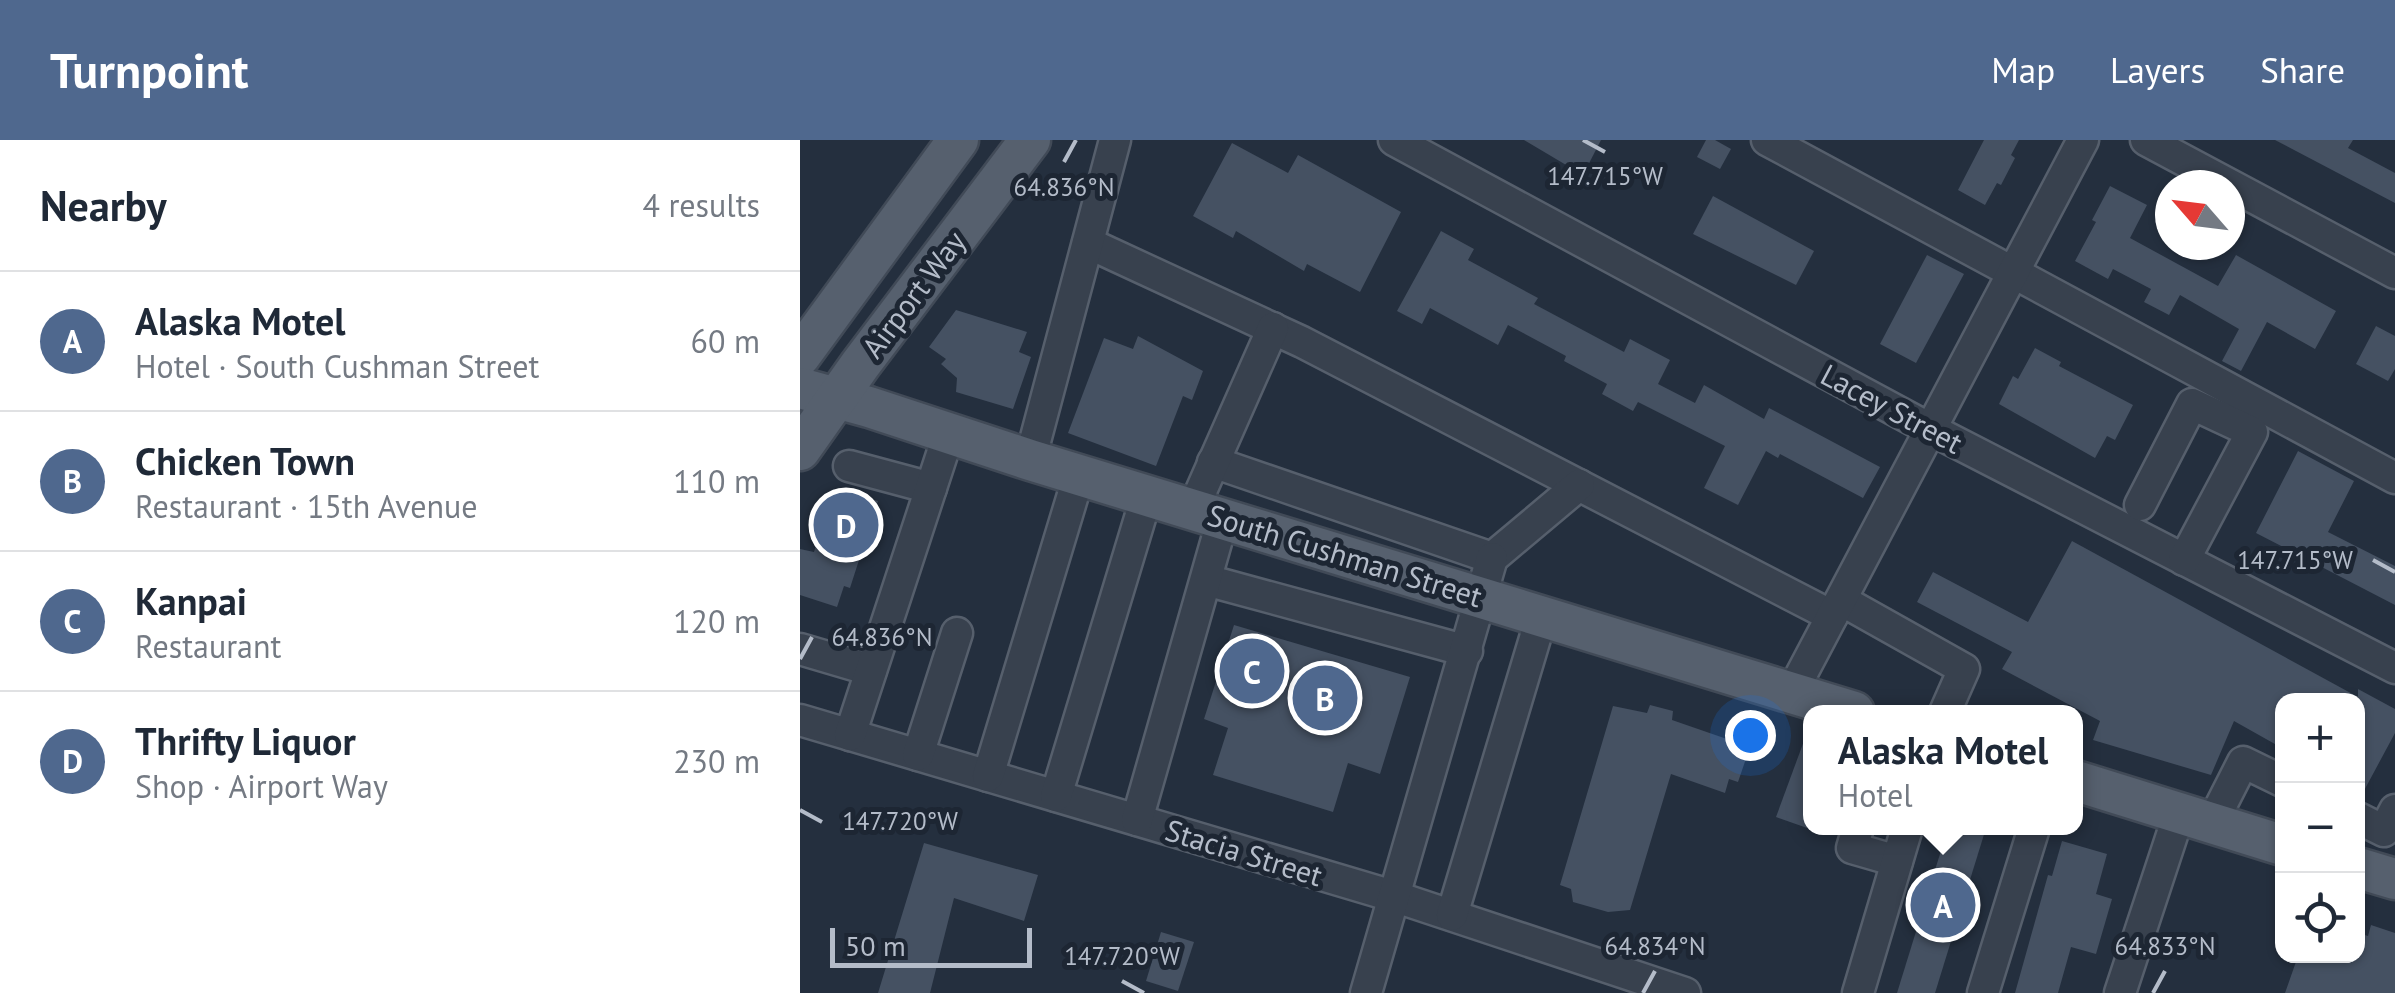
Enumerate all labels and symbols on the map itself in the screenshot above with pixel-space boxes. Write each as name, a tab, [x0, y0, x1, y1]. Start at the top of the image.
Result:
text: 147.715°W	[1547, 160, 1663, 192]
north arrow	[2155, 170, 2245, 260]
text: 64.836°N	[1014, 171, 1114, 203]
street label: Airport Way	[853, 223, 974, 365]
street label: Lacey Street	[1815, 354, 1969, 462]
pin: D	[813, 488, 878, 562]
street label: South Cushman Street	[1203, 495, 1487, 615]
text: 147.715°W	[2237, 544, 2353, 576]
text: 64.836°N	[832, 621, 932, 653]
pin: C	[1220, 634, 1284, 708]
pin: B	[1292, 660, 1358, 736]
your location	[1725, 710, 1776, 761]
text: 147.720°W	[842, 805, 958, 837]
street label: Stacia Street	[1161, 810, 1327, 894]
pin: A	[1910, 868, 1976, 942]
scale bar	[830, 923, 1032, 968]
text: 64.834°N	[1605, 930, 1705, 962]
text: 64.833°N	[2115, 930, 2215, 962]
text: 147.720°W	[1064, 940, 1180, 972]

